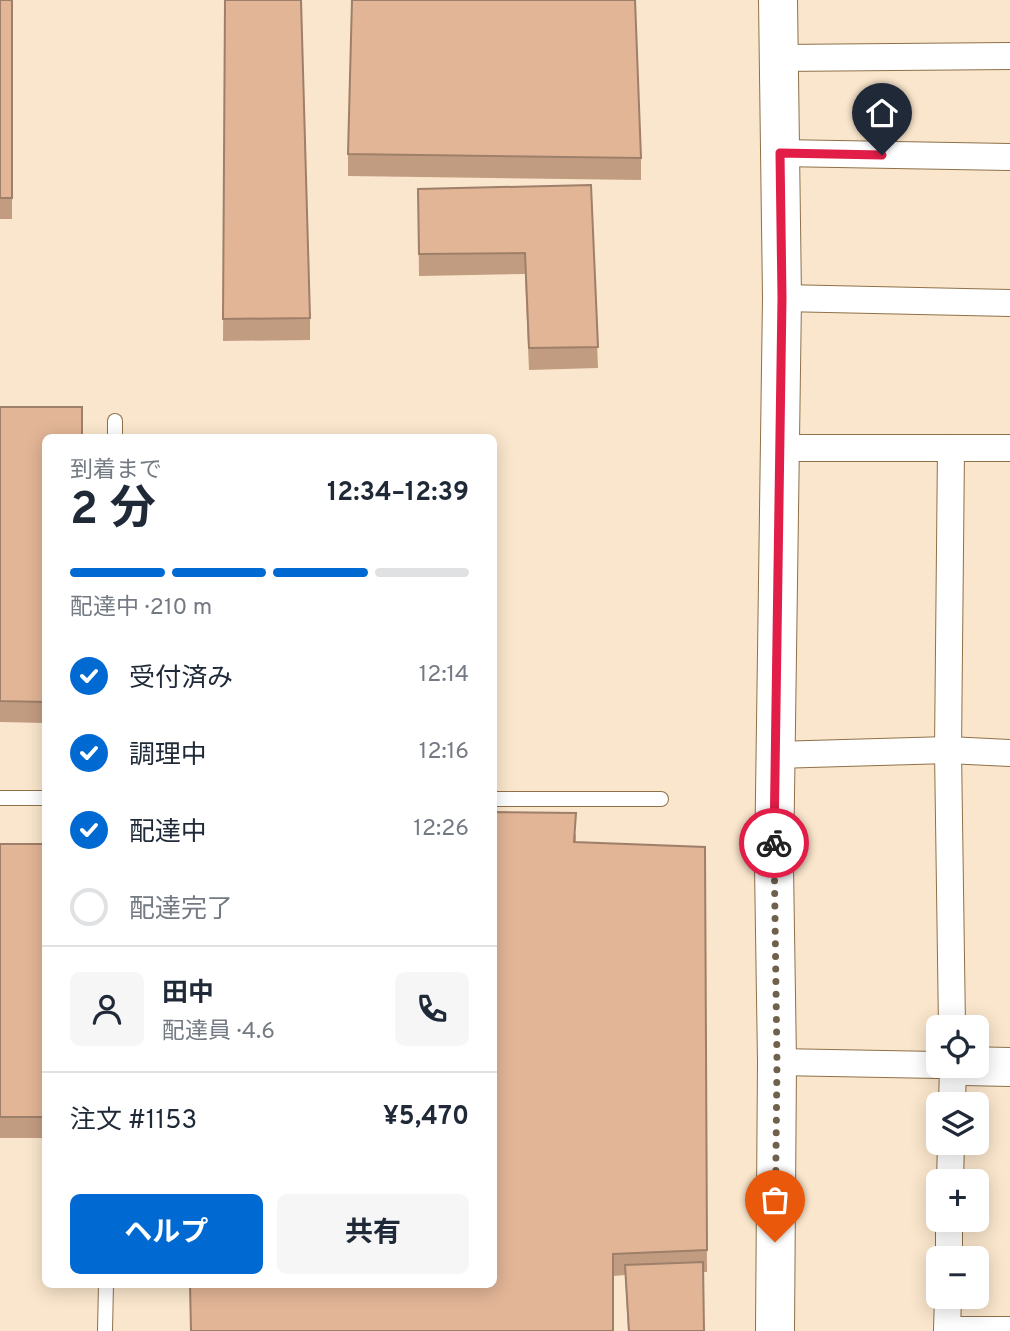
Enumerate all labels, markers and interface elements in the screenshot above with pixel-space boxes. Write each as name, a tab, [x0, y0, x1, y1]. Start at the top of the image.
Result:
pin	[852, 83, 912, 155]
icon: home	[863, 94, 901, 132]
text: 到着まで	[70, 457, 162, 486]
text: 12:34–12:39	[327, 477, 469, 510]
text: 2 分	[70, 482, 156, 541]
text: 配達中 · 210 m	[70, 594, 212, 623]
icon: check	[70, 657, 108, 695]
text: 12:14	[419, 661, 469, 690]
text: 受付済み	[129, 663, 233, 696]
icon: check	[70, 734, 108, 772]
text: 12:16	[419, 738, 469, 767]
text: 調理中	[129, 740, 207, 773]
courier	[739, 808, 809, 878]
icon: check	[70, 811, 108, 849]
text: 12:26	[413, 815, 469, 844]
text: 配達中	[129, 817, 207, 850]
icon: bike	[755, 824, 793, 862]
text: 配達完了	[129, 894, 233, 927]
button: person	[70, 972, 144, 1046]
button: phone	[395, 972, 469, 1046]
text: 田中	[162, 978, 214, 1011]
map controls	[926, 1015, 989, 1309]
button: locate	[926, 1015, 989, 1078]
text: 配達員 · 4.6	[162, 1018, 275, 1047]
button: layers	[926, 1092, 989, 1155]
text: ¥5,470	[383, 1101, 469, 1134]
text: 注文 #1153	[70, 1105, 197, 1138]
button: +	[926, 1169, 989, 1232]
pin	[745, 1170, 805, 1242]
icon: bag	[756, 1181, 794, 1219]
button: ヘルプ	[70, 1194, 263, 1274]
button: 共有	[277, 1194, 469, 1274]
button: −	[926, 1246, 989, 1309]

